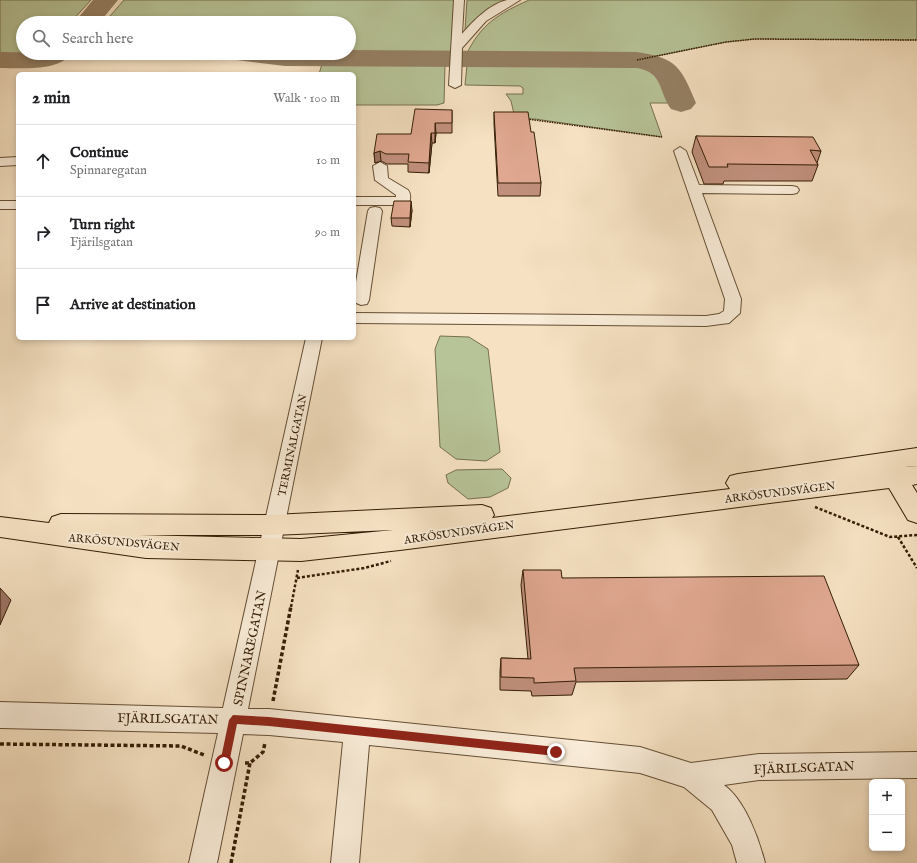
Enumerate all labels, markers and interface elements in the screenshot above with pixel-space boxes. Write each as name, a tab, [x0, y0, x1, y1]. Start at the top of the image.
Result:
search box	[16, 16, 356, 60]
icon: search	[30, 27, 52, 49]
text: Search here	[62, 29, 133, 48]
text: 2 min	[32, 88, 70, 109]
text: Walk · 100 m	[273, 90, 340, 107]
text: Continue	[70, 143, 128, 162]
icon: ahead	[32, 150, 54, 172]
text: 10 m	[316, 152, 340, 169]
text: Spinnaregatan	[70, 162, 147, 179]
text: Turn right	[70, 215, 135, 234]
icon: right	[32, 222, 54, 244]
text: 90 m	[315, 224, 340, 241]
text: Fjärilsgatan	[70, 234, 133, 251]
icon: arrive	[32, 294, 54, 316]
text: Arrive at destination	[70, 295, 196, 314]
street label: TERMINALGATAN	[275, 392, 311, 498]
street label: ARKÖSUNDSVÄGEN	[723, 479, 837, 507]
street label: ARKÖSUNDSVÄGEN	[402, 518, 516, 548]
street label: ARKÖSUNDSVÄGEN	[67, 531, 180, 555]
street label: SPINNAREGATAN	[230, 589, 271, 708]
street label: FJÄRILSGATAN	[117, 710, 219, 729]
route end	[547, 743, 565, 761]
route start	[215, 754, 233, 772]
street label: FJÄRILSGATAN	[753, 758, 855, 779]
map controls	[869, 779, 905, 851]
button: +	[869, 779, 905, 815]
button: −	[869, 815, 905, 851]

